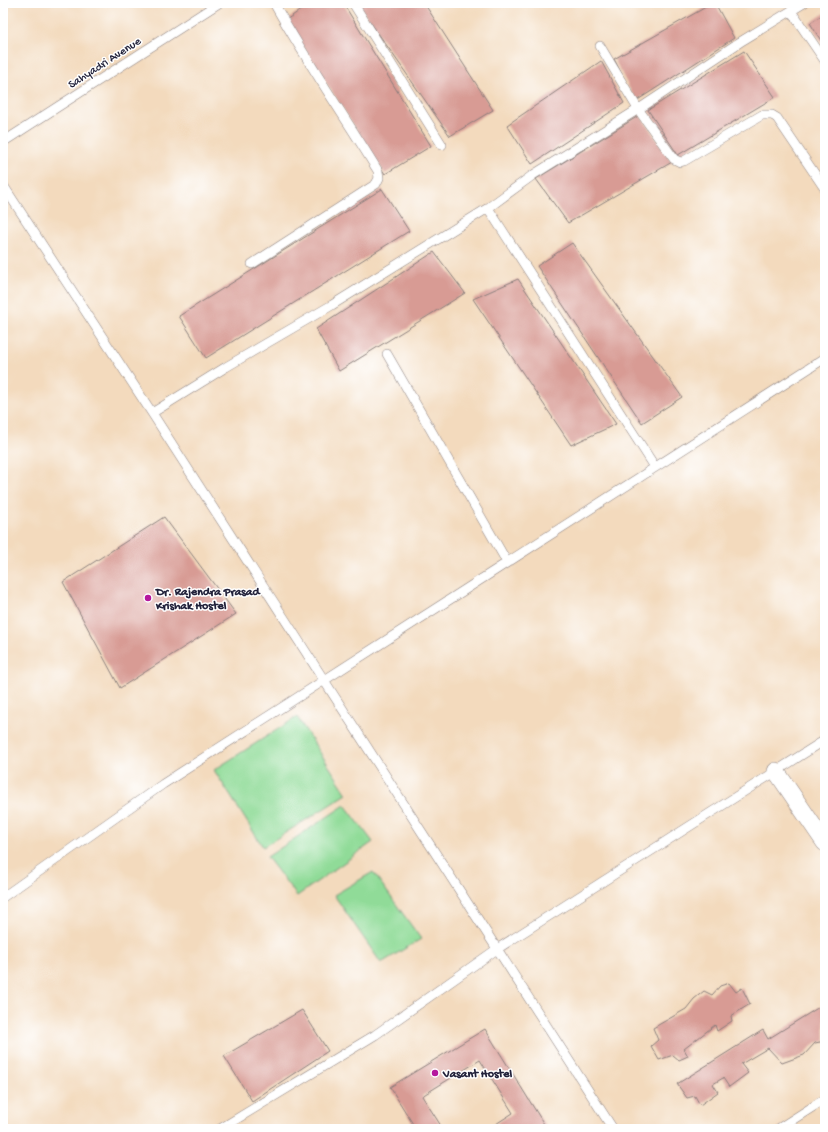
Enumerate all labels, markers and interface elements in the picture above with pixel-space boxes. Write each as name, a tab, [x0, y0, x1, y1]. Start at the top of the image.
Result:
street label: Sahyadri Avenue	[66, 34, 145, 92]
place label: Dr. Rajendra Prasad Krishak Hostel	[155, 586, 261, 614]
marker: Dr. Rajendra Prasad Krishak Hostel	[143, 593, 153, 603]
marker: Vasant Hostel	[430, 1068, 440, 1078]
place label: Vasant Hostel	[442, 1068, 512, 1082]

